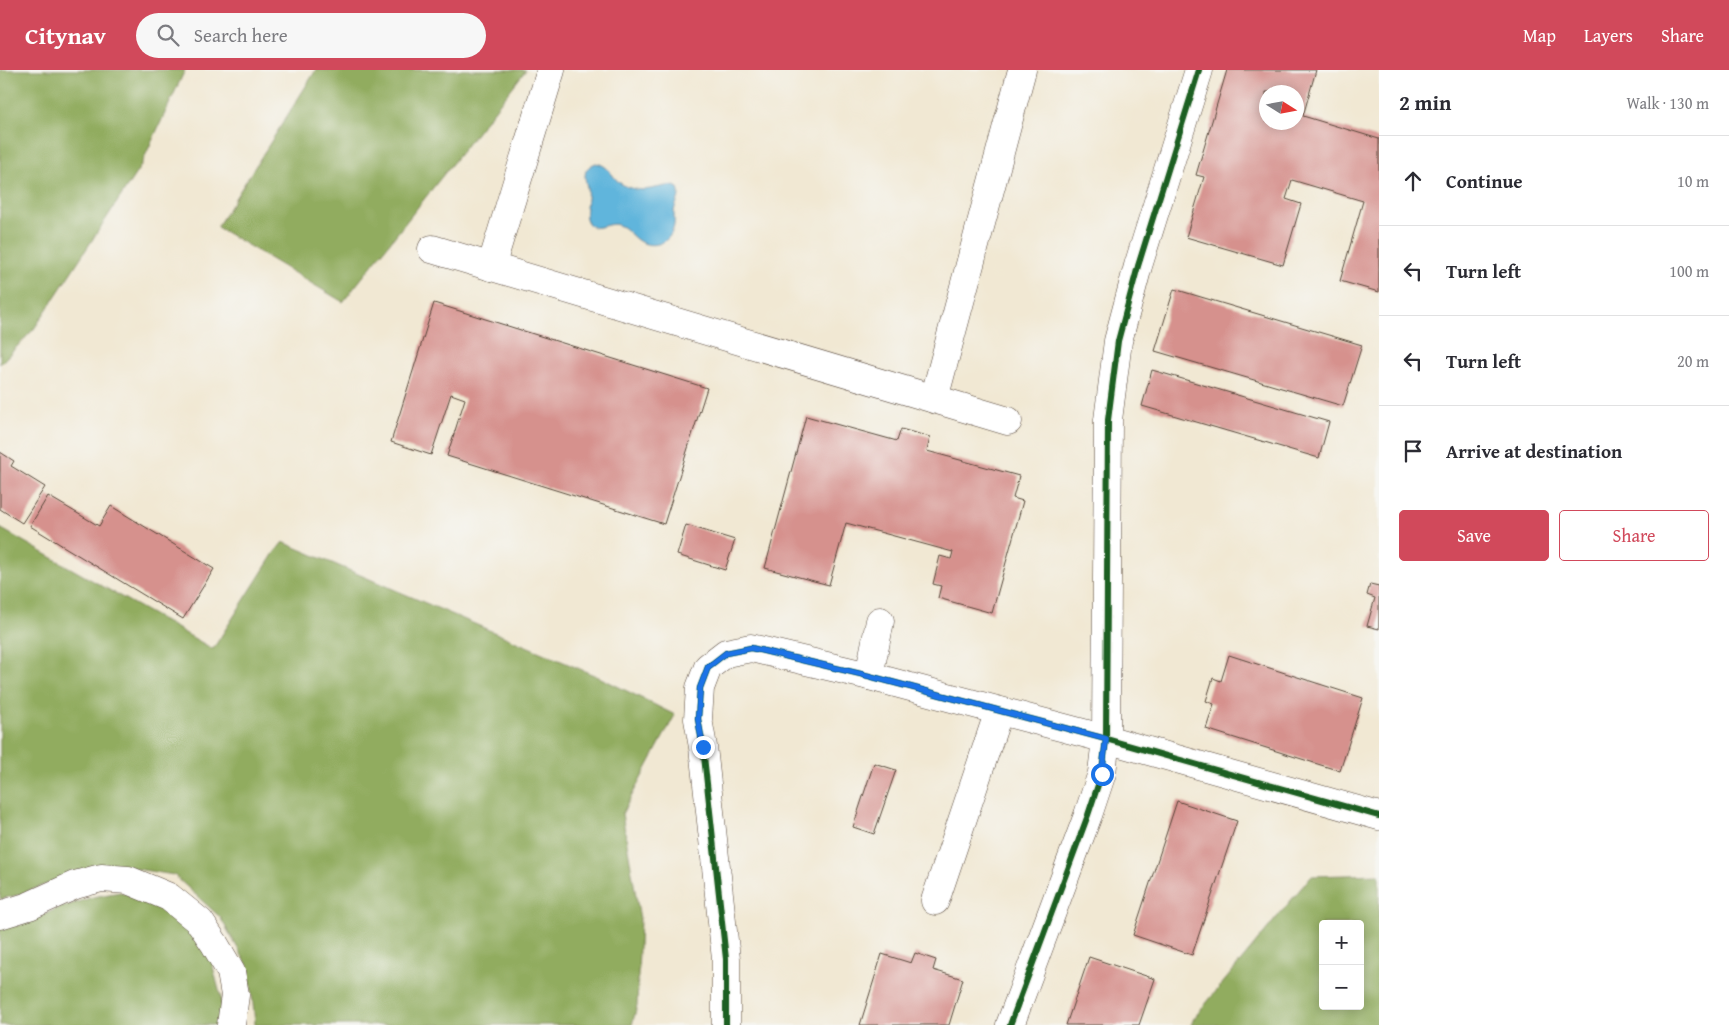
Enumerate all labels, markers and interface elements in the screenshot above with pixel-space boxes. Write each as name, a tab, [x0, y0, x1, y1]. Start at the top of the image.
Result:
search box	[136, 13, 486, 58]
text: Citynav	[25, 18, 106, 53]
icon: search	[154, 21, 182, 49]
text: Search here	[194, 21, 288, 49]
text: Map	[1523, 22, 1556, 49]
text: Layers	[1584, 22, 1633, 49]
text: Share	[1661, 22, 1704, 49]
north arrow	[1259, 85, 1304, 130]
text: 2 min	[1399, 87, 1451, 118]
text: Walk · 130 m	[1626, 91, 1709, 115]
icon: ahead	[1399, 167, 1427, 195]
text: Continue	[1446, 167, 1523, 195]
text: 10 m	[1677, 169, 1709, 193]
icon: left	[1399, 257, 1427, 285]
text: Turn left	[1446, 257, 1521, 285]
text: 100 m	[1669, 259, 1709, 283]
icon: left	[1399, 347, 1427, 375]
text: Turn left	[1446, 347, 1521, 375]
text: 20 m	[1677, 349, 1709, 373]
icon: arrive	[1399, 437, 1427, 465]
text: Arrive at destination	[1446, 437, 1622, 465]
button: Save	[1399, 510, 1549, 561]
button: Share	[1559, 510, 1709, 561]
route end	[692, 736, 715, 759]
route start	[1091, 763, 1114, 786]
map controls	[1319, 920, 1364, 1010]
button: +	[1319, 920, 1364, 965]
button: −	[1319, 965, 1364, 1010]

